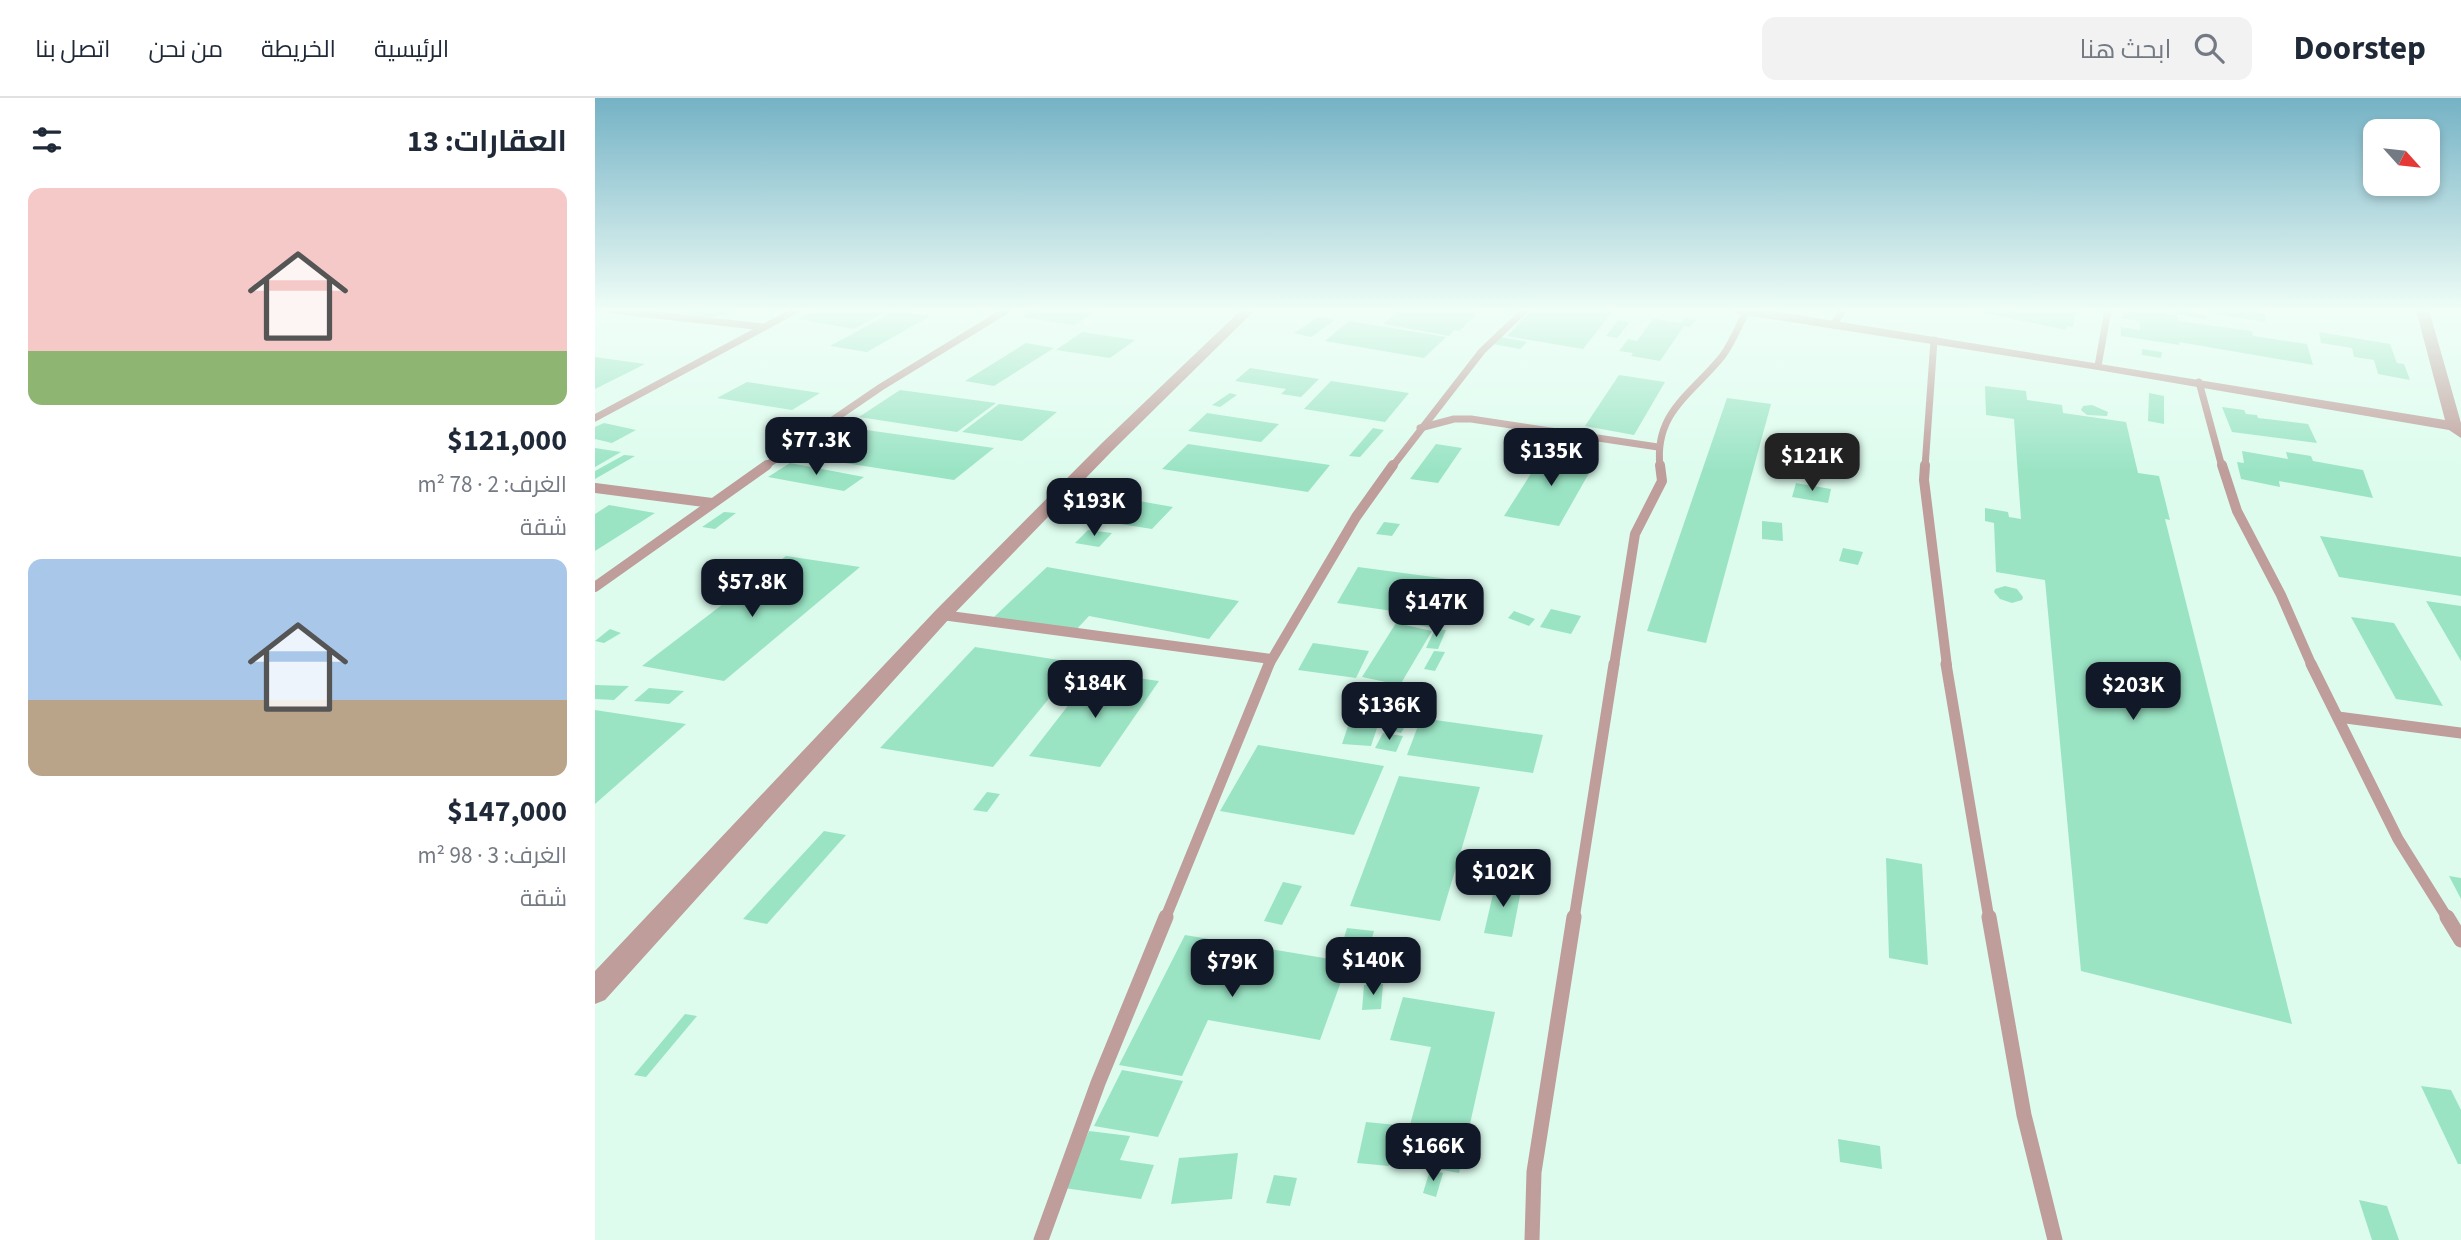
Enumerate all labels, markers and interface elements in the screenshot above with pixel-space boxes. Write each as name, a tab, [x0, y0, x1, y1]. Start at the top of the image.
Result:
search box	[1762, 17, 2252, 80]
text: Doorstep	[2294, 25, 2426, 72]
icon: search	[2190, 29, 2228, 67]
text: ابحث هنا	[2079, 31, 2172, 68]
text: اتصل بنا	[35, 32, 110, 67]
text: من نحن	[148, 32, 223, 67]
text: الخريطة	[261, 32, 336, 67]
text: الرئيسية	[374, 32, 449, 67]
north arrow	[2363, 119, 2439, 196]
map controls	[2363, 119, 2440, 196]
text: العقارات: 13	[407, 120, 567, 163]
icon: filters	[28, 121, 66, 159]
icon: home	[235, 233, 361, 359]
pin: $77.3K	[759, 418, 873, 477]
text: $121,000	[447, 419, 567, 462]
text: $77.3K	[781, 423, 851, 456]
pin: $135K	[1502, 428, 1600, 488]
text: $135K	[1520, 434, 1582, 467]
pin: $121K	[1763, 434, 1861, 493]
text: $121K	[1781, 439, 1843, 472]
text: الغرف: 2 · 78 m²	[417, 468, 567, 501]
pin: $193K	[1045, 478, 1143, 538]
text: $193K	[1063, 484, 1125, 517]
text: شقة	[520, 511, 567, 544]
pin: $57.8K	[695, 560, 809, 619]
text: $57.8K	[717, 565, 787, 598]
pin: $147K	[1387, 580, 1485, 639]
text: $147K	[1405, 585, 1467, 618]
icon: home	[235, 604, 361, 730]
pin: $184K	[1046, 660, 1144, 720]
pin: $203K	[2084, 662, 2182, 722]
text: $184K	[1064, 666, 1126, 699]
text: $203K	[2102, 668, 2164, 701]
pin: $136K	[1340, 682, 1438, 742]
text: $136K	[1358, 688, 1420, 721]
text: $147,000	[447, 790, 567, 833]
text: الغرف: 3 · 98 m²	[417, 839, 567, 872]
pin: $102K	[1454, 850, 1552, 909]
text: $102K	[1472, 855, 1534, 888]
text: شقة	[520, 882, 567, 915]
pin: $140K	[1324, 937, 1422, 997]
pin: $79K	[1191, 940, 1273, 999]
text: $140K	[1342, 943, 1404, 976]
text: $79K	[1207, 945, 1257, 978]
pin: $166K	[1384, 1124, 1482, 1183]
text: $166K	[1402, 1129, 1464, 1162]

